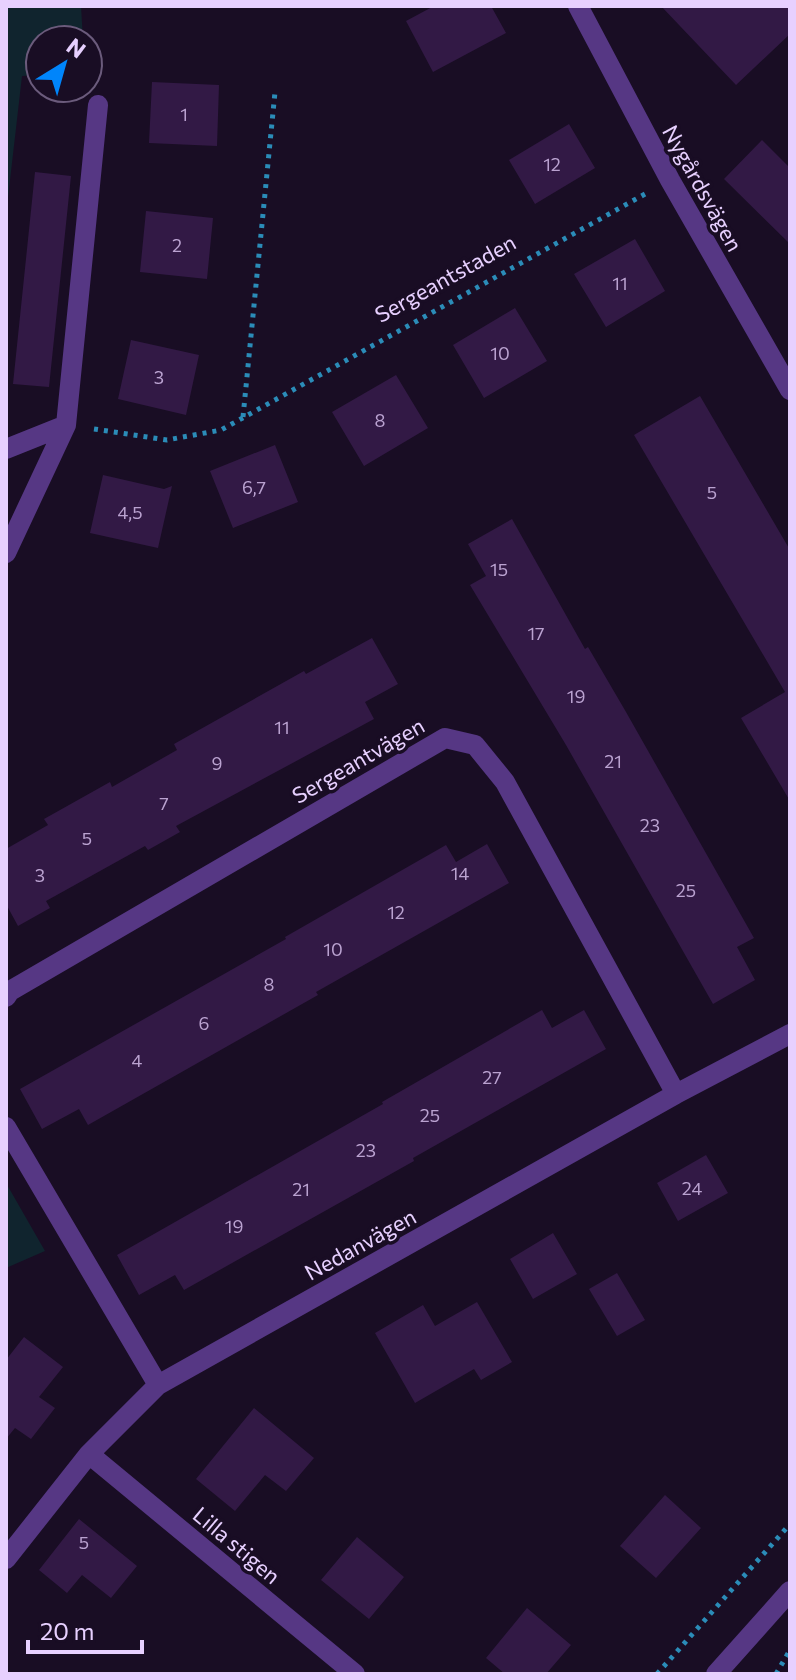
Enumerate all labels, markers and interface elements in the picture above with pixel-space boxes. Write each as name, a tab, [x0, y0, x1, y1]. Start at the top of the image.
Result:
north arrow	[24, 24, 104, 104]
text: N	[62, 32, 91, 63]
house number: 1	[180, 103, 188, 125]
street label: Nygårdsvägen	[657, 120, 749, 256]
house number: 12	[543, 153, 561, 175]
street label: Sergeantstaden	[370, 228, 520, 328]
house number: 2	[172, 234, 182, 256]
house number: 11	[612, 272, 628, 294]
house number: 10	[490, 342, 510, 364]
house number: 3	[154, 366, 164, 388]
house number: 8	[375, 409, 386, 431]
house number: 6,7	[242, 476, 266, 498]
house number: 5	[707, 481, 717, 503]
house number: 4,5	[117, 501, 143, 523]
house number: 15	[490, 558, 508, 580]
house number: 17	[527, 622, 545, 644]
house number: 19	[567, 685, 585, 707]
street label: Sergeantvägen	[287, 711, 429, 809]
house number: 11	[274, 716, 290, 738]
house number: 21	[604, 750, 622, 772]
house number: 9	[212, 752, 222, 774]
house number: 7	[159, 792, 169, 814]
house number: 23	[640, 814, 660, 836]
house number: 5	[82, 827, 92, 849]
house number: 14	[451, 862, 469, 884]
house number: 3	[35, 864, 45, 886]
house number: 25	[676, 879, 696, 901]
house number: 12	[387, 901, 405, 923]
house number: 10	[323, 938, 343, 960]
house number: 8	[264, 973, 275, 995]
house number: 6	[199, 1012, 209, 1034]
house number: 4	[132, 1049, 143, 1071]
house number: 27	[482, 1066, 502, 1088]
house number: 25	[420, 1104, 440, 1126]
house number: 23	[356, 1139, 376, 1161]
house number: 24	[682, 1177, 702, 1199]
house number: 21	[292, 1178, 310, 1200]
street label: Nedanvägen	[300, 1202, 420, 1286]
house number: 19	[225, 1215, 243, 1237]
street label: Lilla stigen	[188, 1501, 286, 1589]
house number: 5	[79, 1531, 89, 1553]
scale bar	[28, 1604, 142, 1654]
text: 20 m	[40, 1616, 94, 1645]

